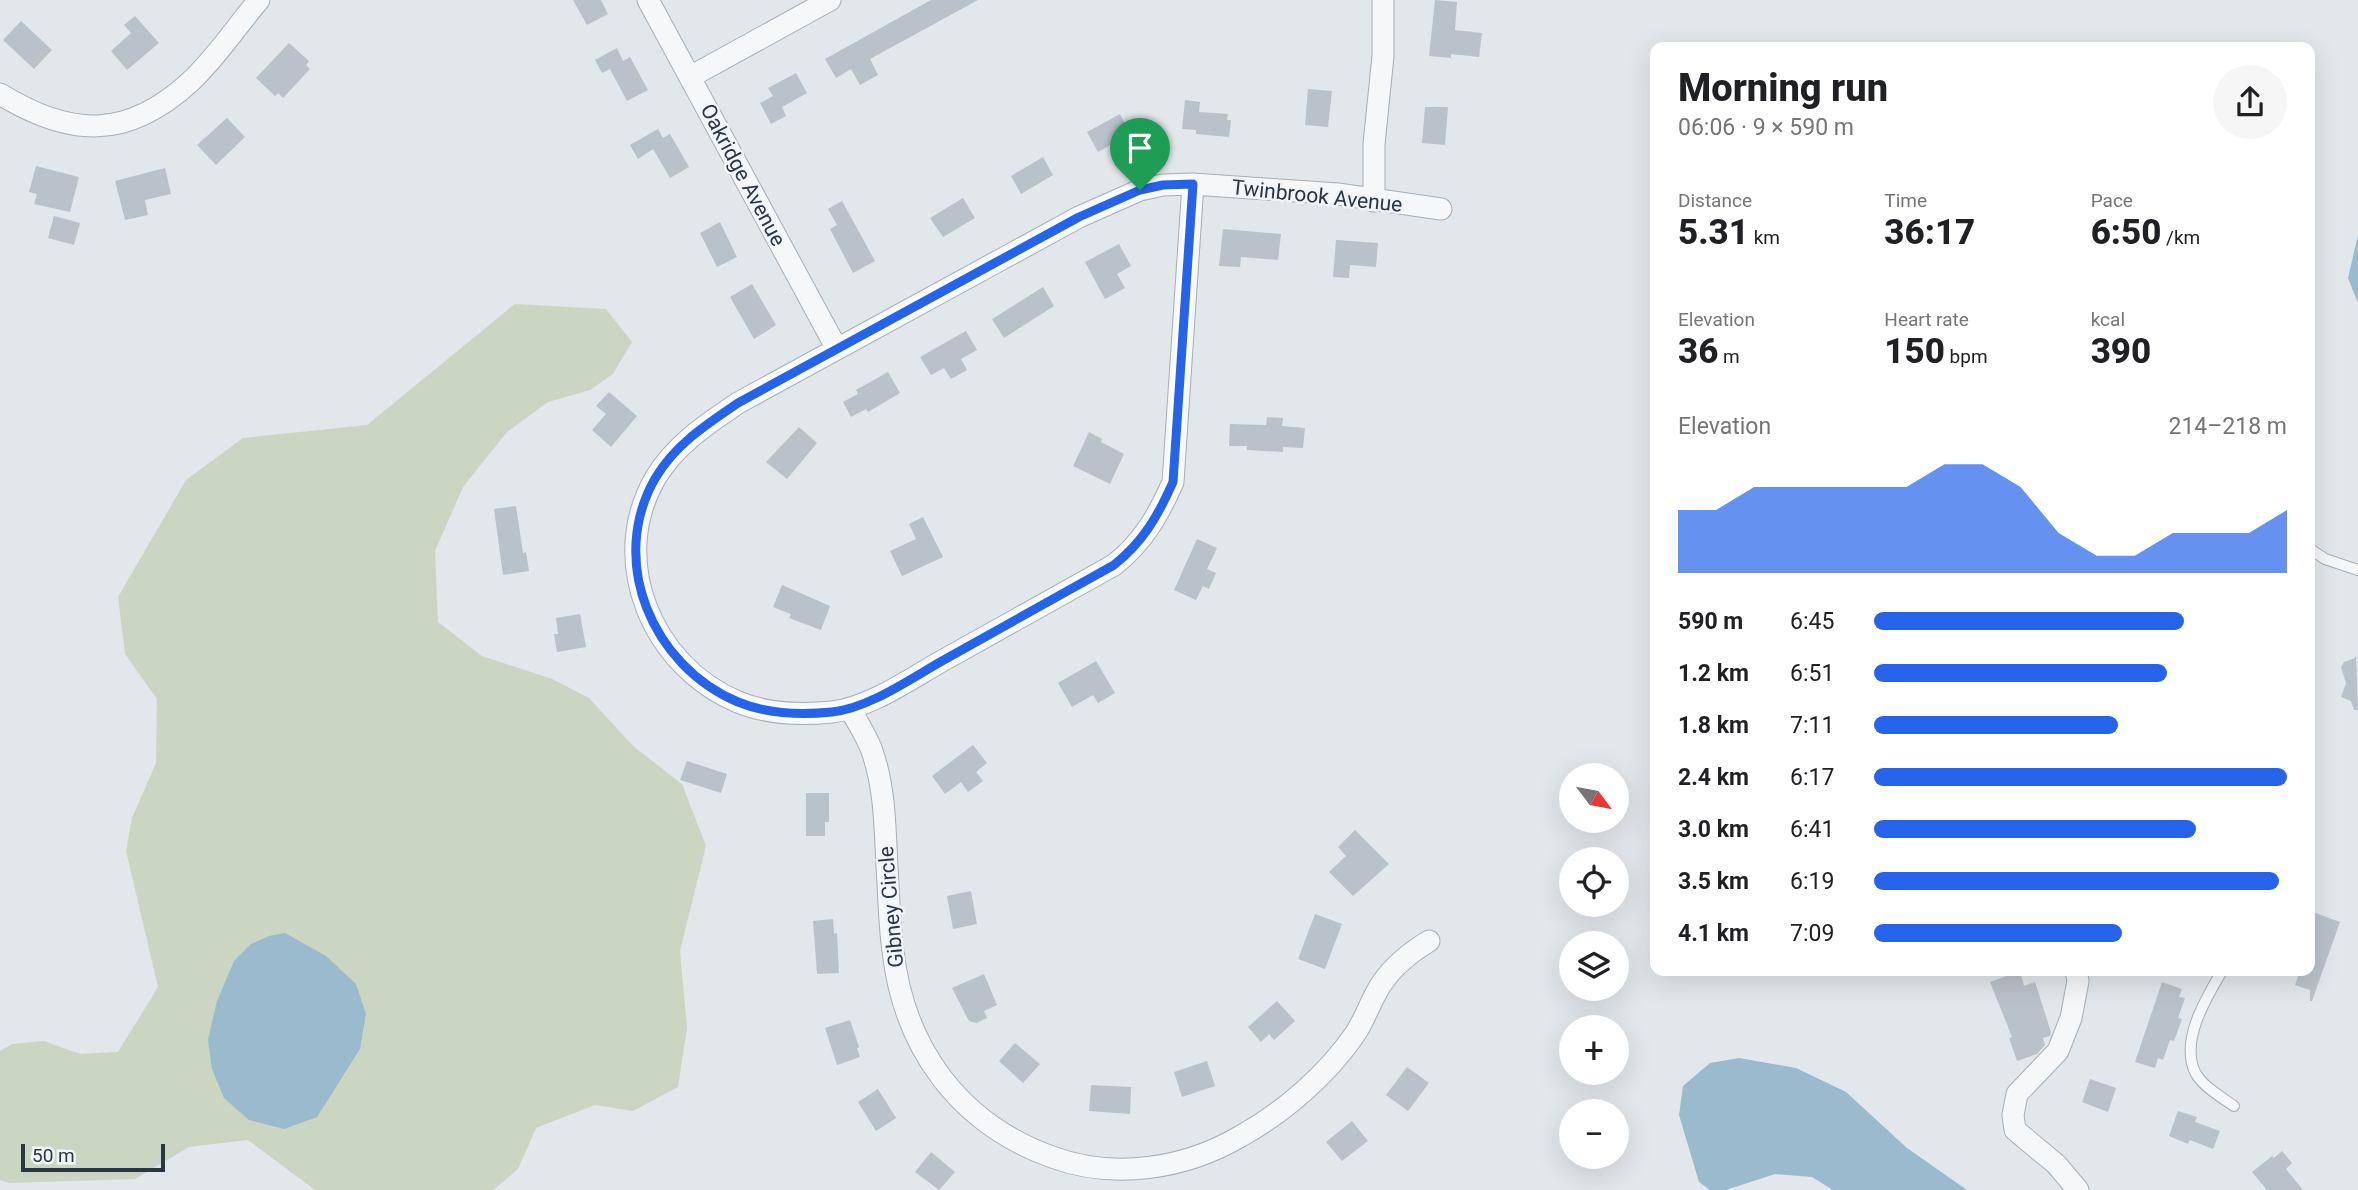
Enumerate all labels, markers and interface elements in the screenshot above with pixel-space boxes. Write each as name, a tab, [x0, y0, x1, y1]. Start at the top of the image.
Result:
button: share	[2213, 65, 2287, 139]
text: Morning run	[1678, 66, 1888, 110]
street label: Oakridge Avenue	[695, 100, 791, 250]
text: 06:06 · 9 × 590 m	[1678, 114, 1854, 141]
pin	[1110, 118, 1170, 190]
icon: arrive	[1121, 129, 1159, 167]
street label: Twinbrook Avenue	[1230, 175, 1404, 217]
text: Distance	[1678, 189, 1752, 212]
text: Time	[1884, 189, 1927, 212]
text: Pace	[2091, 189, 2133, 212]
text: 5.31	[1678, 212, 1749, 253]
text: 36:17	[1884, 212, 1975, 253]
text: 6:50	[2091, 212, 2161, 253]
text: km	[1749, 226, 1780, 249]
text: /km	[2161, 226, 2200, 249]
text: Elevation	[1678, 308, 1755, 331]
text: Heart rate	[1884, 308, 1969, 331]
text: kcal	[2091, 308, 2125, 331]
text: 36	[1678, 331, 1718, 372]
text: 150	[1884, 331, 1945, 372]
text: 390	[2091, 331, 2151, 372]
text: m	[1718, 345, 1740, 368]
text: bpm	[1945, 345, 1988, 368]
text: Elevation	[1678, 413, 1771, 440]
text: 214–218 m	[2168, 413, 2287, 440]
text: 590 m	[1678, 608, 1743, 635]
text: 6:45	[1790, 608, 1834, 635]
text: 1.2 km	[1678, 660, 1749, 687]
text: 6:51	[1790, 660, 1834, 687]
text: 1.8 km	[1678, 712, 1749, 739]
text: 7:11	[1790, 712, 1834, 739]
north arrow	[1559, 763, 1629, 833]
map controls	[1559, 763, 1629, 1169]
text: 2.4 km	[1678, 764, 1749, 791]
text: 6:17	[1790, 764, 1834, 791]
text: 3.0 km	[1678, 816, 1749, 843]
text: 6:41	[1790, 816, 1834, 843]
street label: Gibney Circle	[874, 845, 908, 969]
button: locate	[1559, 847, 1629, 917]
text: 3.5 km	[1678, 868, 1749, 895]
text: 6:19	[1790, 868, 1834, 895]
text: 4.1 km	[1678, 920, 1749, 947]
text: 7:09	[1790, 920, 1834, 947]
button: layers	[1559, 931, 1629, 1001]
button: +	[1559, 1015, 1629, 1085]
button: −	[1559, 1099, 1629, 1169]
scale bar	[21, 1141, 164, 1173]
text: 50 m	[32, 1144, 75, 1167]

